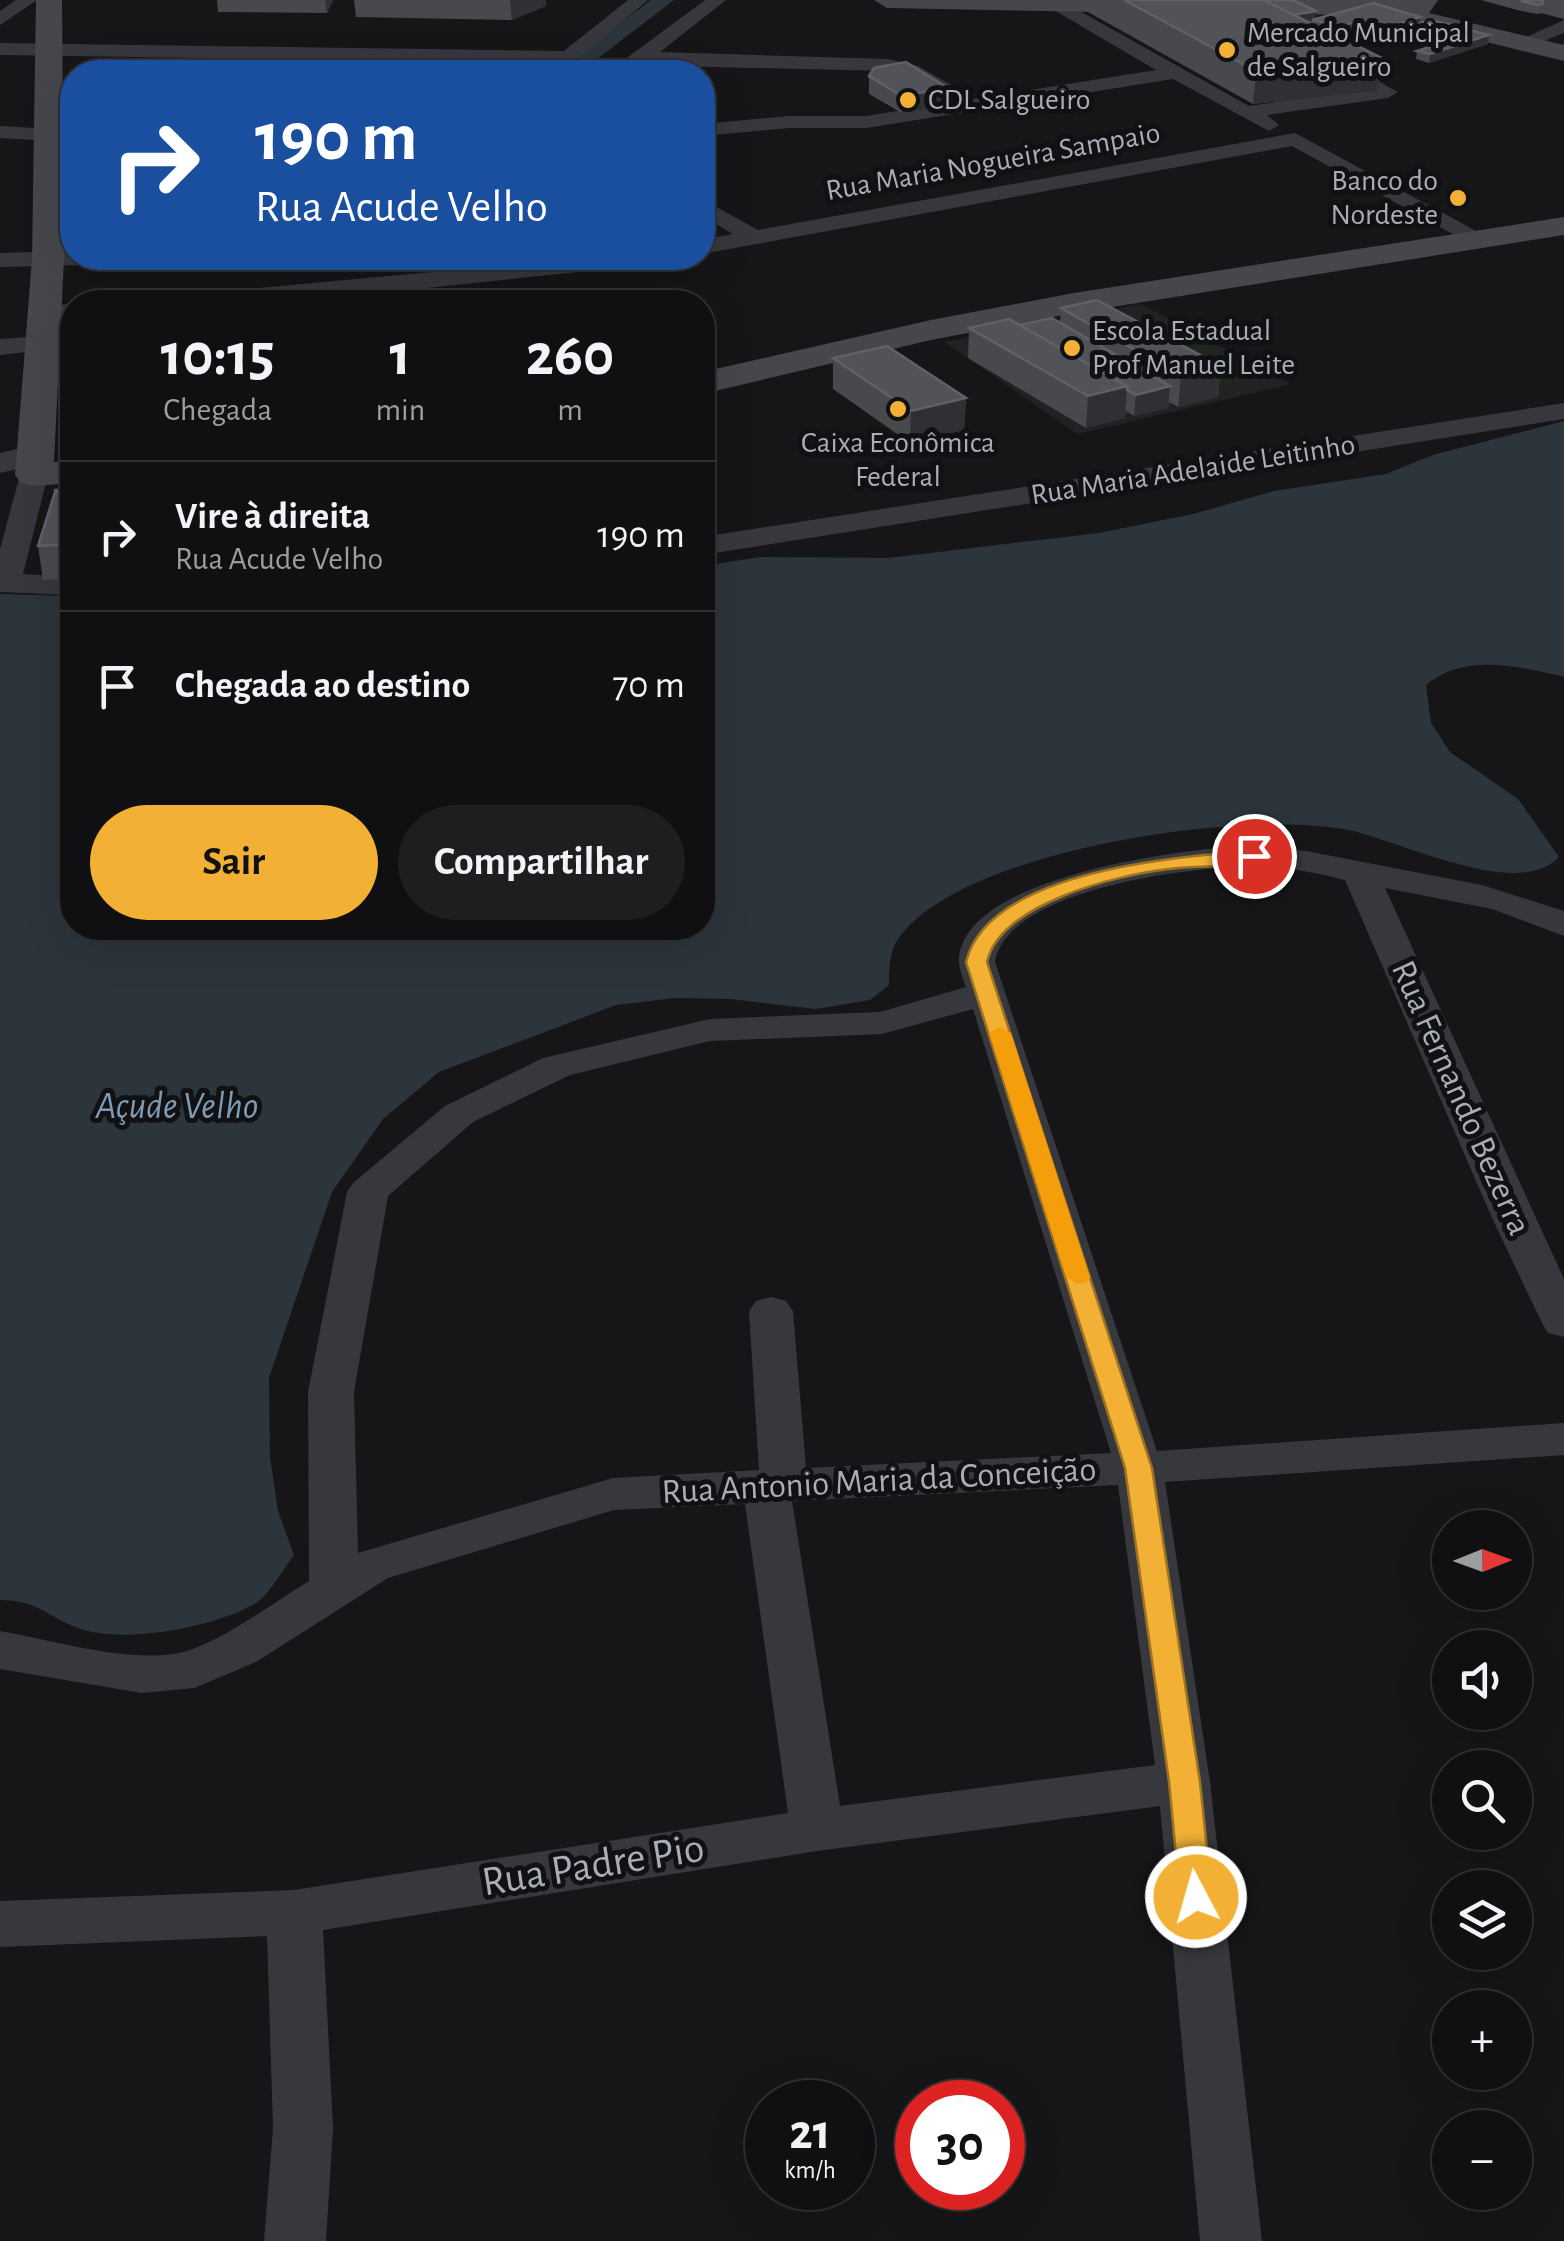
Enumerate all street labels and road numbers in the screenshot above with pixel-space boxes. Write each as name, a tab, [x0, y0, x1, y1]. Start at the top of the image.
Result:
street label: Rua Maria Nogueira Sampaio	[824, 118, 1162, 206]
street label: Rua Maria Adelaide Leitinho	[1029, 430, 1357, 510]
street label: Rua Fernando Bezerra	[1385, 956, 1537, 1240]
street label: Rua Antonio Maria da Conceição	[661, 1452, 1097, 1510]
street label: Rua Padre Pio	[479, 1827, 707, 1903]

